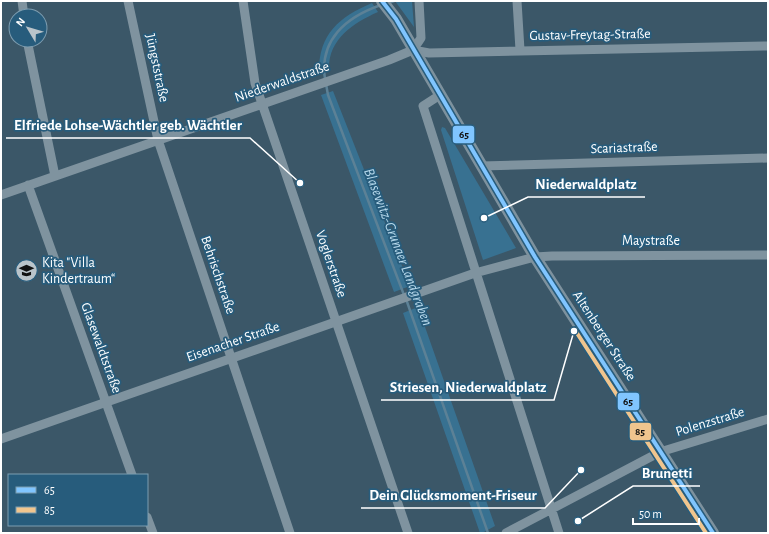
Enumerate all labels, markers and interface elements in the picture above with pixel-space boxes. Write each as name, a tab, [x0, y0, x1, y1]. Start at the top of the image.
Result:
north arrow	[8, 8, 48, 48]
text: N	[14, 16, 27, 29]
street label: Gustav-Freytag-Straße	[529, 27, 651, 43]
street label: Jüngststraße	[143, 33, 171, 103]
street label: Niederwaldstraße	[233, 59, 331, 105]
callout: Elfriede Lohse-Wächtler geb. Wächtler	[6, 111, 250, 138]
text: Elfriede Lohse-Wächtler geb. Wächtler	[14, 118, 243, 133]
line badge: 65	[452, 125, 475, 144]
text: 65	[459, 129, 469, 140]
street label: Scariastraße	[590, 140, 658, 156]
water label: Blasewitz‐Grunaer Landgraben	[361, 166, 435, 328]
callout: Niederwaldplatz	[528, 170, 645, 197]
text: Niederwaldplatz	[535, 177, 637, 192]
street label: Voglerstraße	[313, 229, 349, 299]
street label: Behrischstraße	[198, 234, 238, 316]
street label: Maystraße	[622, 234, 680, 248]
place label: Kita "Villa Kindertraum“	[42, 256, 115, 286]
school or university icon: Kita "Villa Kindertraum“	[13, 258, 39, 284]
street label: Altenberger Straße	[570, 289, 638, 383]
street label: Glasewaldtstraße	[78, 301, 124, 395]
street label: Eisenacher Straße	[185, 320, 281, 364]
callout: Striesen, Niederwaldplatz	[381, 373, 554, 400]
text: Striesen, Niederwaldplatz	[390, 380, 546, 395]
line badge: 65	[617, 392, 640, 411]
text: 65	[623, 396, 633, 407]
street label: Polenzstraße	[674, 405, 746, 439]
line badge: 85	[629, 422, 652, 441]
text: 85	[635, 426, 645, 437]
callout: Brunetti	[633, 459, 700, 486]
text: Brunetti	[642, 466, 692, 481]
legend	[8, 474, 148, 526]
callout: Dein Glücksmoment-Friseur	[361, 481, 545, 508]
text: 65	[44, 484, 55, 496]
text: Dein Glücksmoment-Friseur	[369, 488, 538, 503]
scale bar	[633, 500, 699, 526]
text: 85	[44, 504, 55, 516]
text: 50 m	[639, 508, 662, 520]

